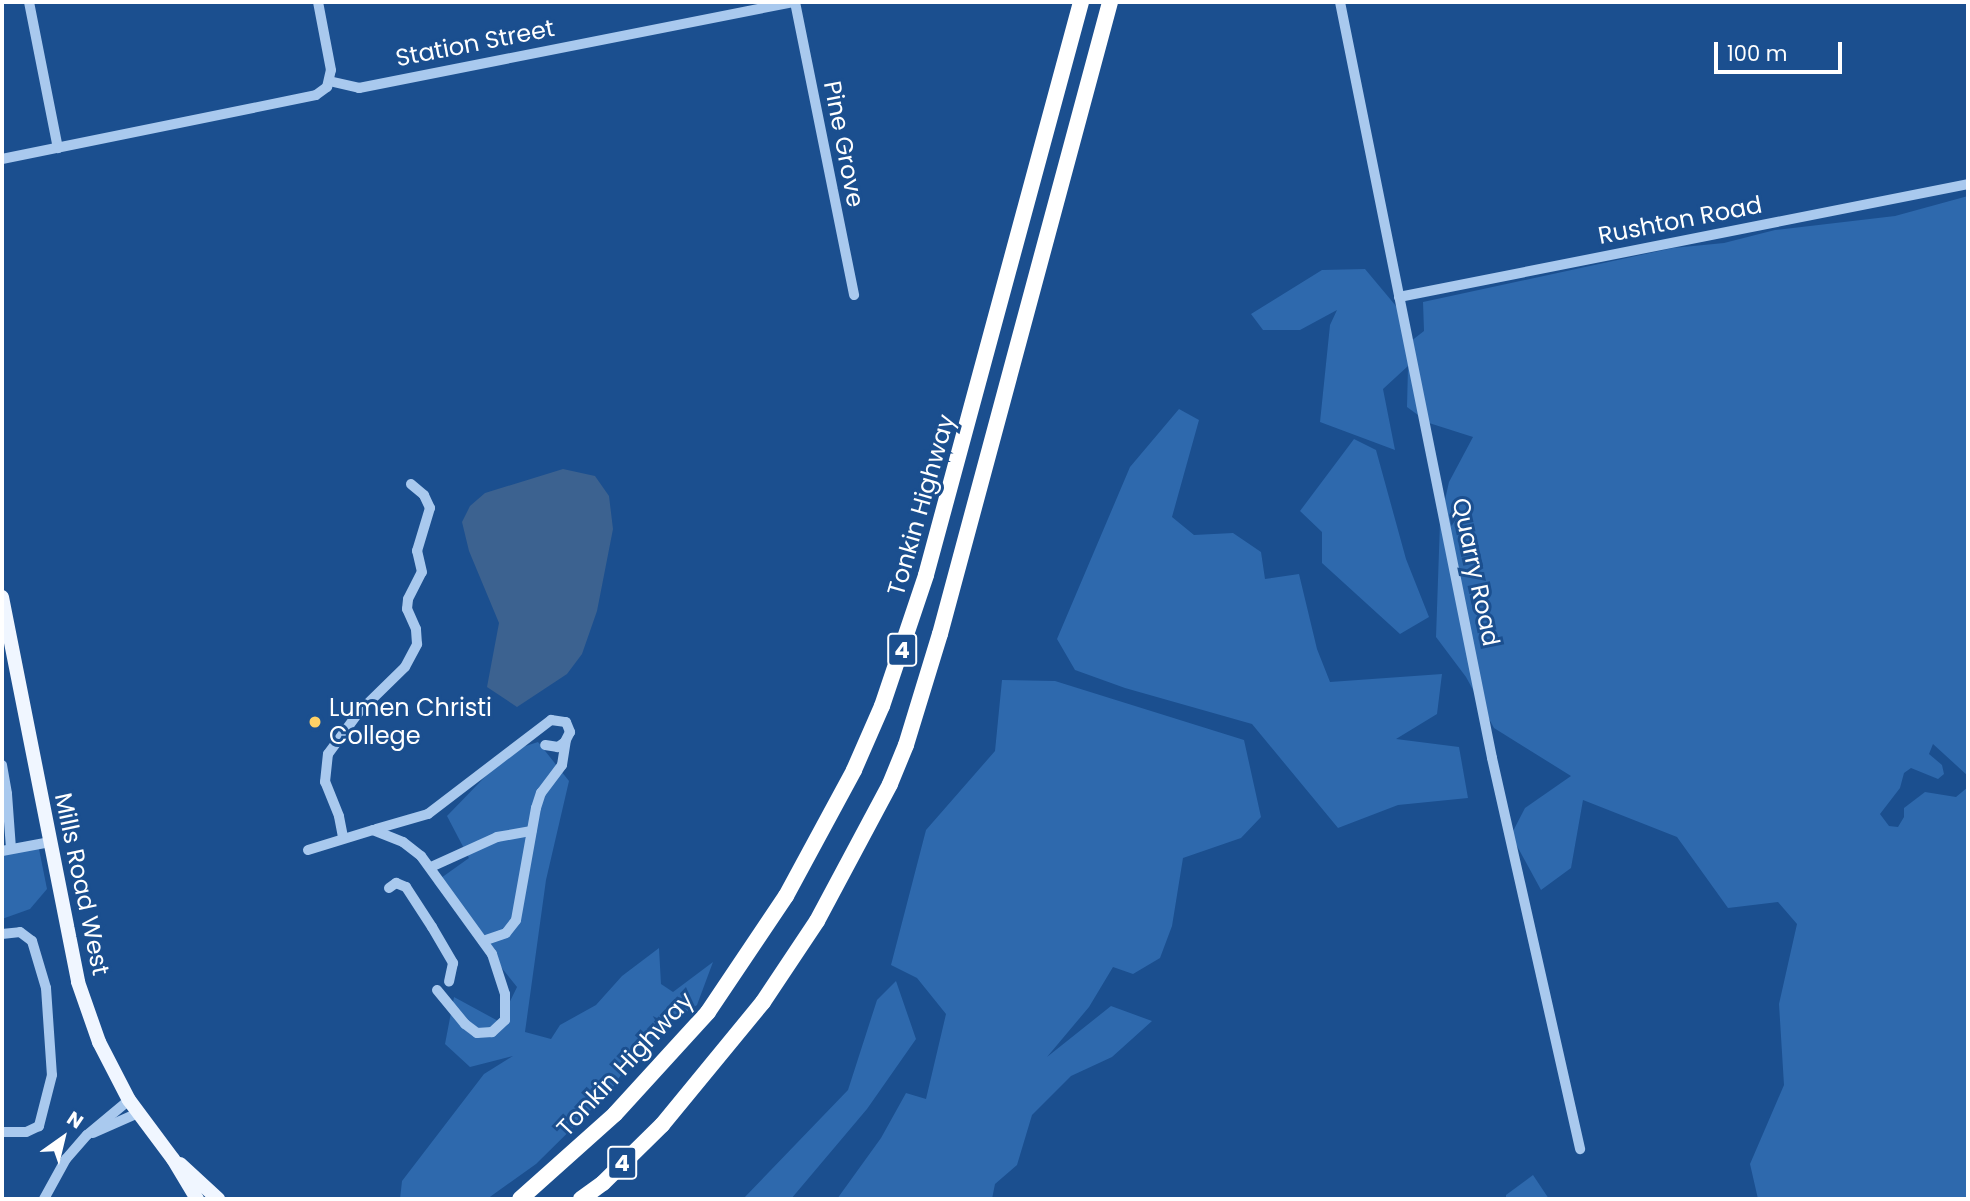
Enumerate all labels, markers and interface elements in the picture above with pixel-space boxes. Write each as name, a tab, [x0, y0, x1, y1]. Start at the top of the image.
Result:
street label: Station Street	[393, 13, 557, 73]
scale bar	[1718, 28, 1846, 72]
text: 100 m	[1727, 39, 1787, 68]
street label: Pine Grove	[818, 79, 870, 209]
street label: Rushton Road	[1596, 190, 1764, 250]
street label: Tonkin Highway	[881, 411, 961, 599]
street label: Quarry Road	[1446, 495, 1506, 649]
road number: 4	[886, 630, 918, 670]
place label: Lumen Christi College	[329, 694, 492, 750]
marker: Lumen Christi College	[307, 714, 323, 730]
street label: Mills Road West	[49, 790, 115, 978]
street label: Tonkin Highway	[551, 986, 699, 1142]
north arrow	[28, 1103, 98, 1173]
text: N	[62, 1105, 88, 1135]
road number: 4	[606, 1144, 638, 1182]

